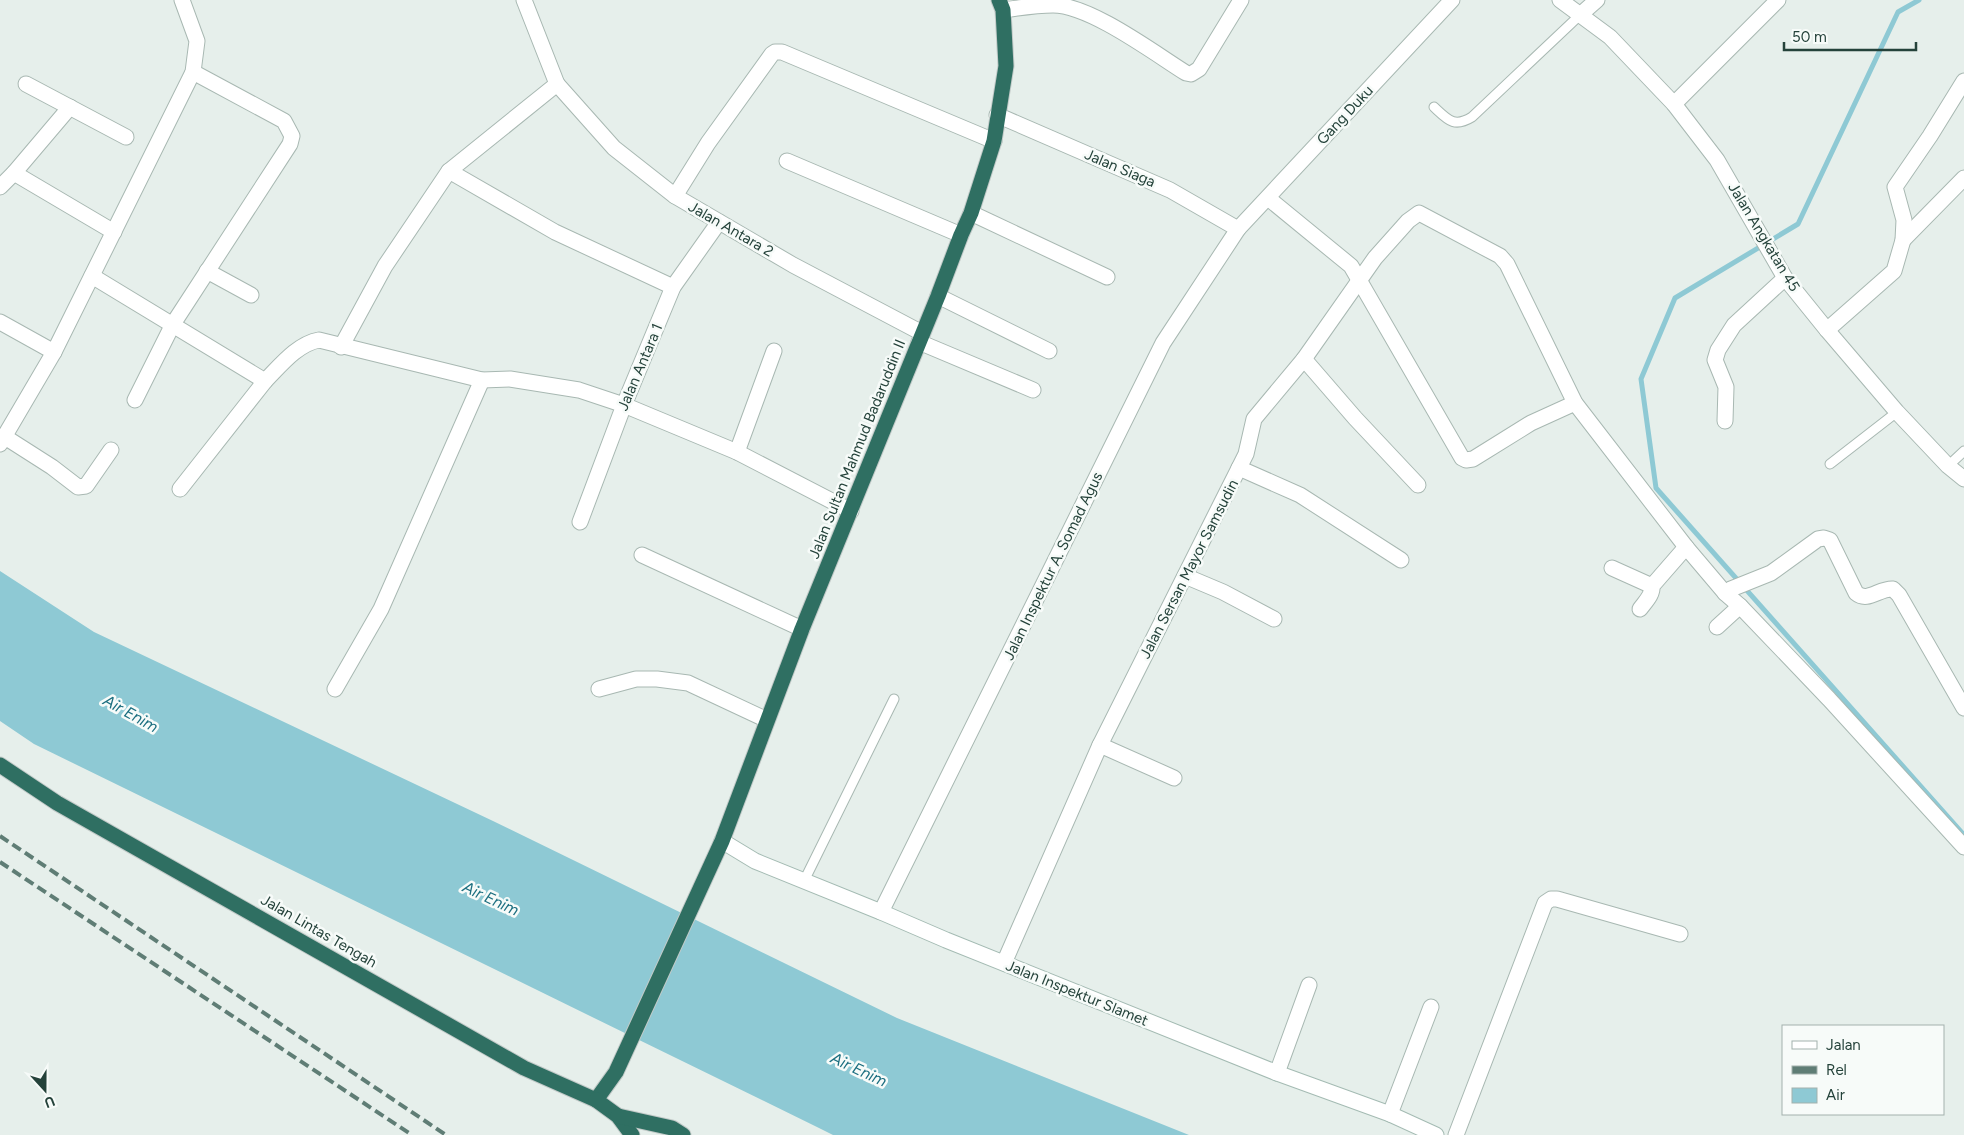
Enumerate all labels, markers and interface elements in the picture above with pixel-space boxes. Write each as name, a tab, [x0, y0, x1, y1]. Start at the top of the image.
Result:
scale bar	[1784, 20, 1916, 52]
text: 50 m	[1792, 28, 1827, 46]
street label: Gang Duku	[1313, 82, 1377, 148]
street label: Jalan Siaga	[1082, 145, 1158, 191]
street label: Jalan Angkatan 45	[1724, 179, 1804, 295]
street label: Jalan Antara 2	[685, 197, 777, 261]
street label: Jalan Antara 1	[614, 321, 666, 413]
street label: Jalan Sultan Mahmud Badaruddin II	[805, 337, 909, 561]
street label: Jalan Inspektur A. Somad Agus	[1000, 469, 1106, 663]
street label: Jalan Sersan Mayor Samsudin	[1136, 476, 1242, 662]
water label: Air Enim	[99, 690, 162, 736]
water label: Air Enim	[459, 877, 522, 920]
street label: Jalan Lintas Tengah	[258, 891, 380, 971]
street label: Jalan Inspektur Slamet	[1003, 956, 1151, 1030]
legend	[1782, 1025, 1944, 1115]
text: Jalan	[1826, 1036, 1861, 1054]
water label: Air Enim	[827, 1048, 890, 1091]
text: Rel	[1826, 1061, 1847, 1079]
north arrow	[20, 1065, 70, 1115]
text: Air	[1826, 1086, 1845, 1104]
text: U	[42, 1092, 57, 1111]

